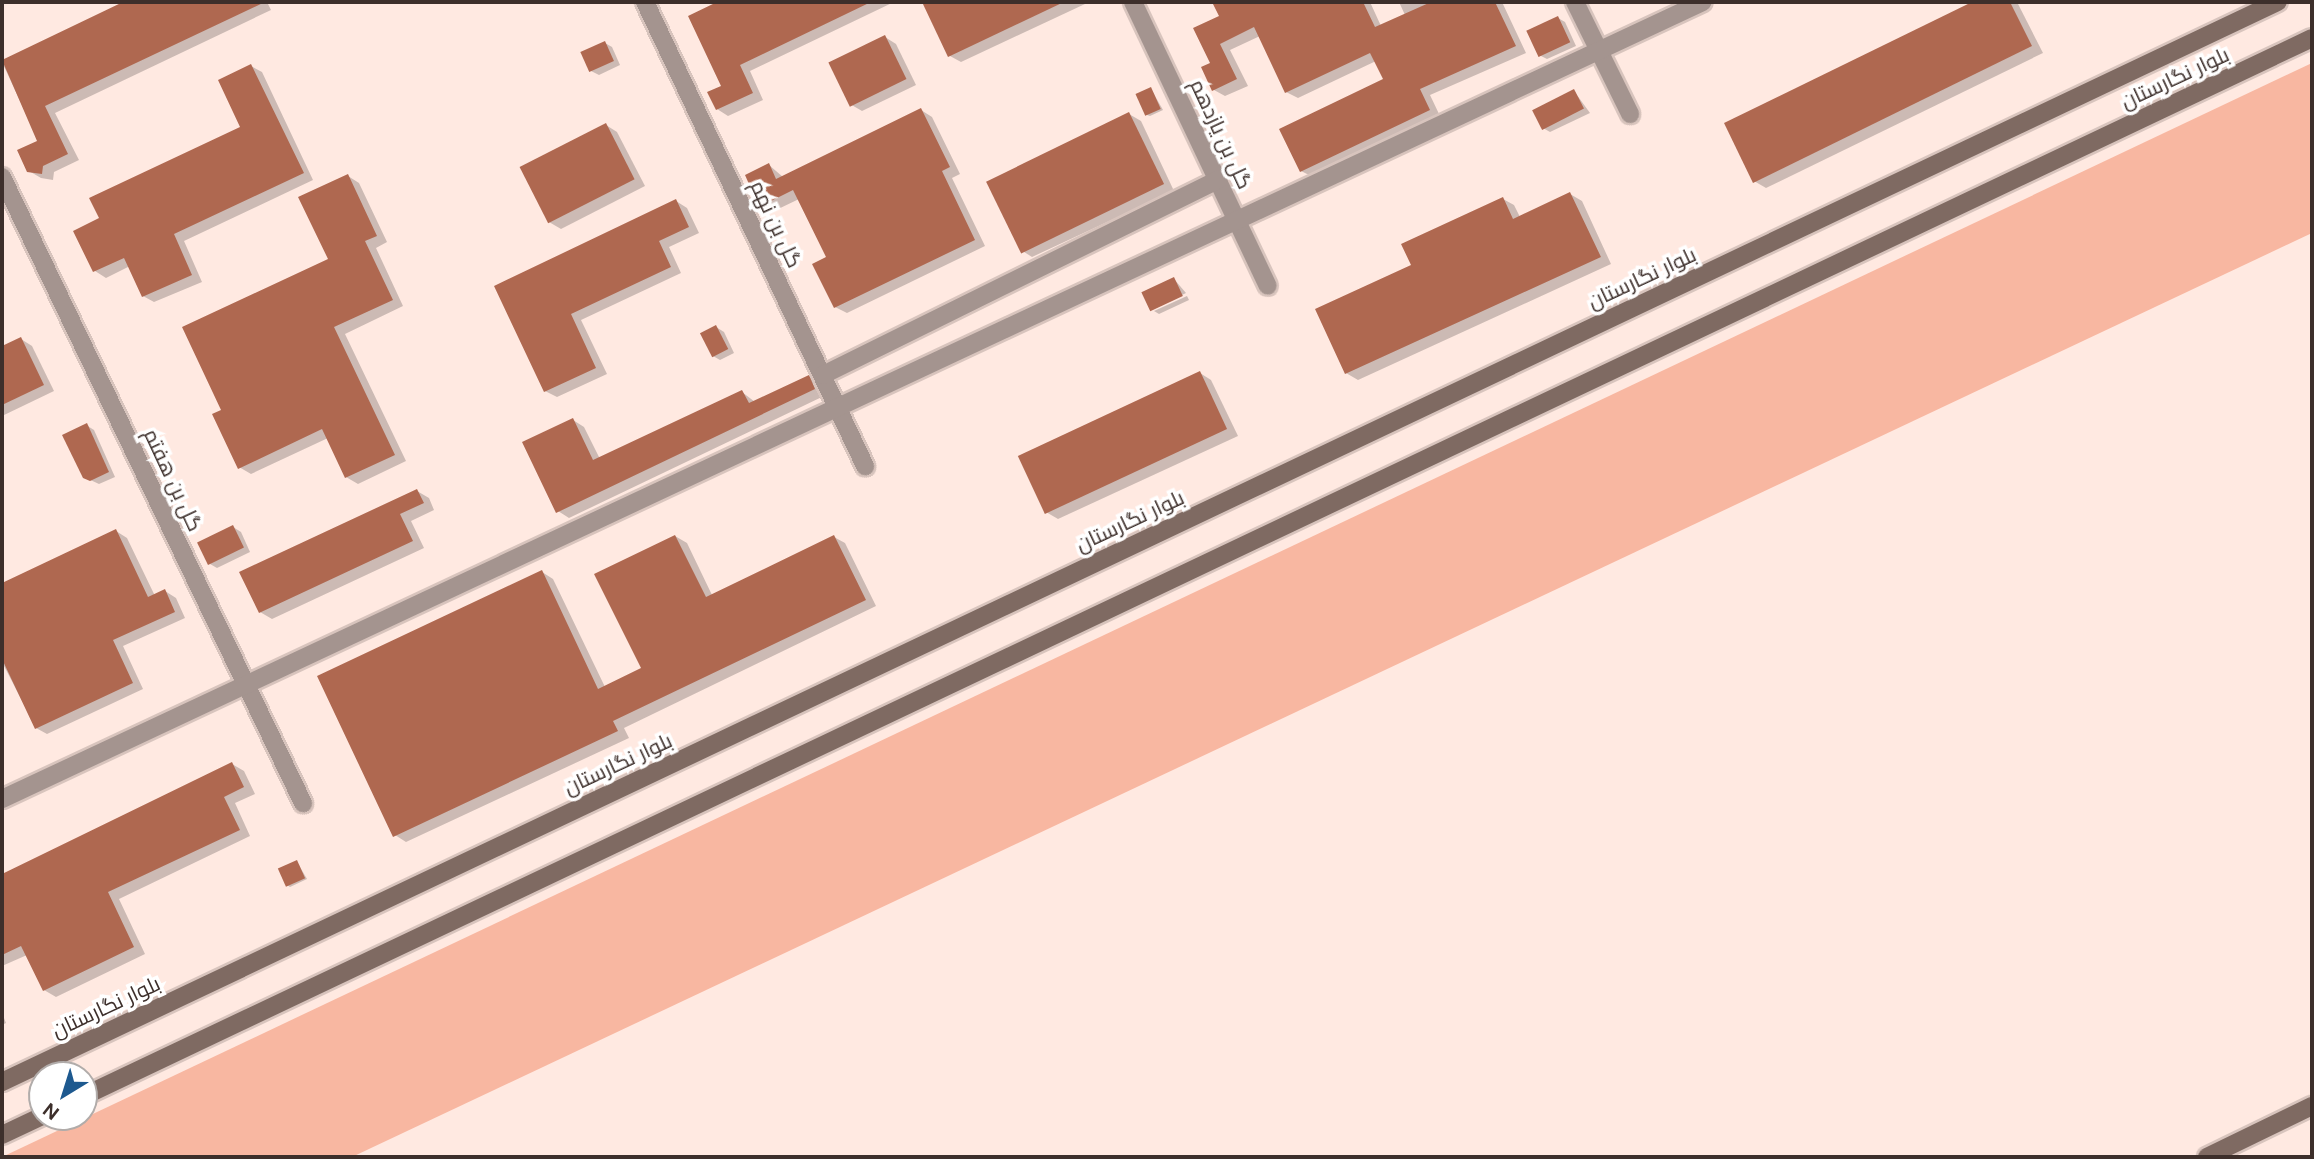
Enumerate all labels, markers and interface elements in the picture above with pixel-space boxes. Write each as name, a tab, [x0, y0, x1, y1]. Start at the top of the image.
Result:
street label: بلوار نگارستان	[2117, 42, 2233, 114]
street label: گل بن یازدهم	[1185, 75, 1257, 193]
street label: گل بن نهم	[745, 176, 807, 272]
street label: بلوار نگارستان	[1584, 242, 1700, 314]
street label: گل بن هفتم	[138, 425, 208, 535]
street label: بلوار نگارستان	[1072, 485, 1188, 557]
street label: بلوار نگارستان	[560, 728, 676, 800]
street label: بلوار نگارستان	[48, 971, 164, 1043]
north arrow	[28, 1061, 98, 1131]
text: N	[38, 1097, 64, 1125]

